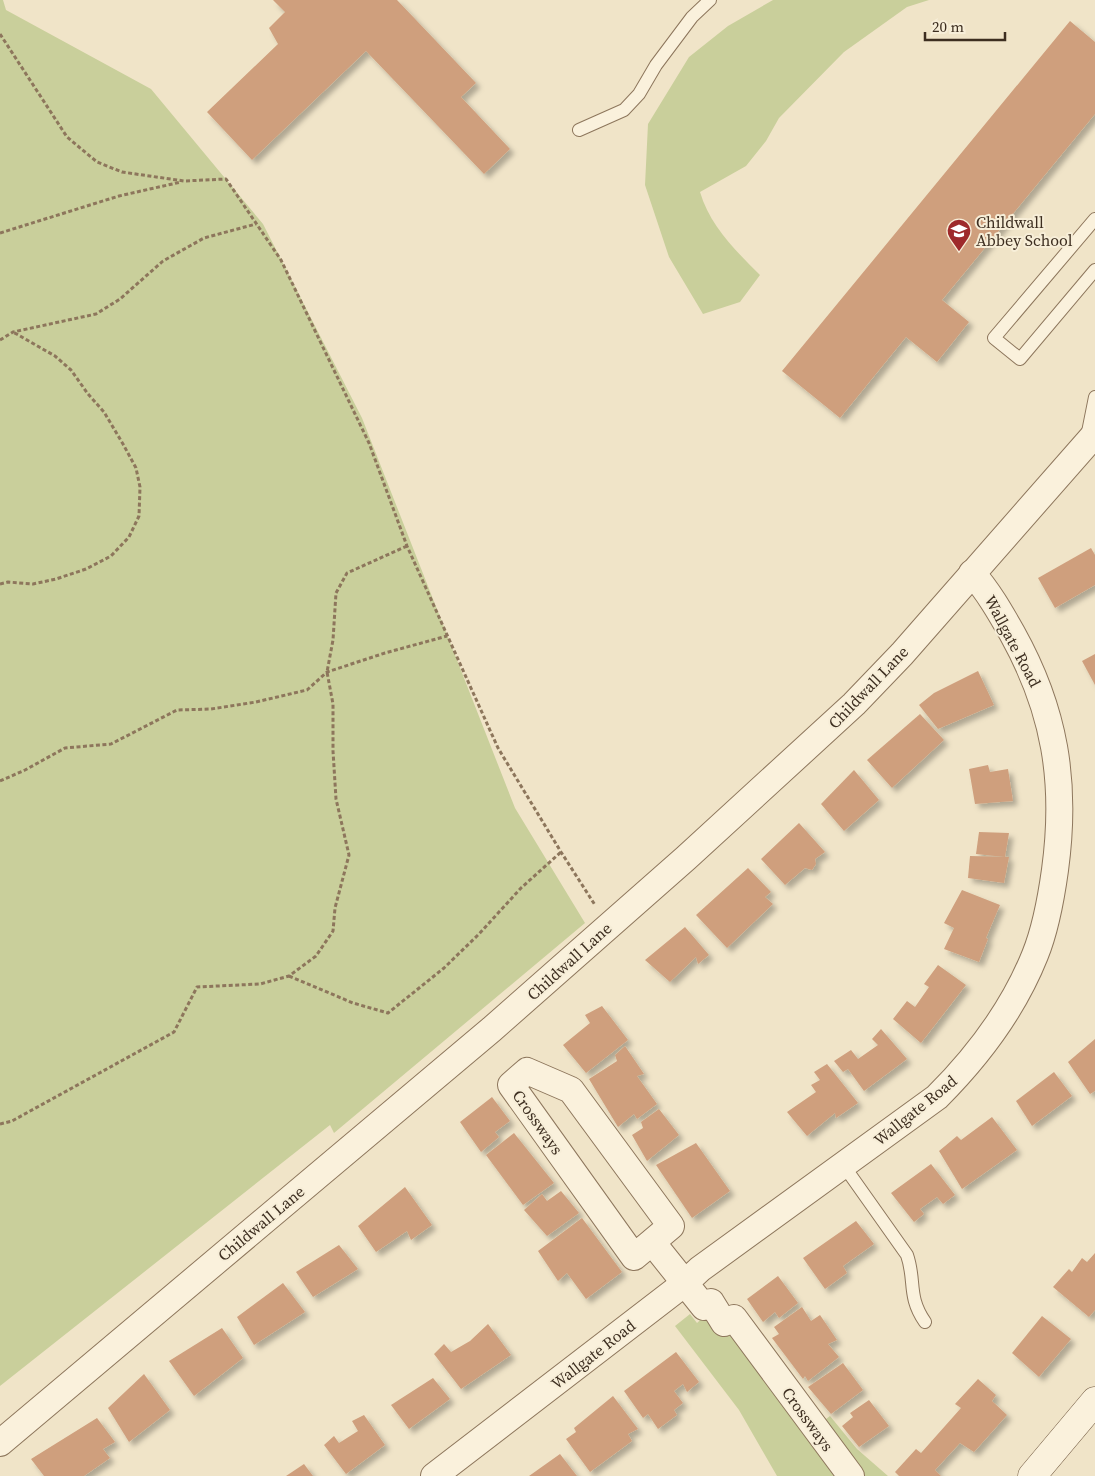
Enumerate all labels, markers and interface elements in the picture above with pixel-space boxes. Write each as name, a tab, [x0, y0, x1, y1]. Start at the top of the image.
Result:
scale bar	[925, 10, 1005, 42]
text: 20 m	[932, 16, 964, 37]
place label: Childwall Abbey School	[976, 211, 1073, 251]
school or university icon: Childwall Abbey School	[946, 218, 972, 252]
street label: Wallgate Road	[980, 591, 1046, 691]
street label: Childwall Lane	[823, 641, 913, 733]
street label: Childwall Lane	[522, 917, 616, 1005]
street label: Wallgate Road	[869, 1070, 961, 1150]
street label: Crossways	[508, 1085, 568, 1159]
street label: Childwall Lane	[213, 1180, 309, 1266]
street label: Wallgate Road	[546, 1314, 640, 1394]
street label: Crossways	[777, 1382, 839, 1456]

